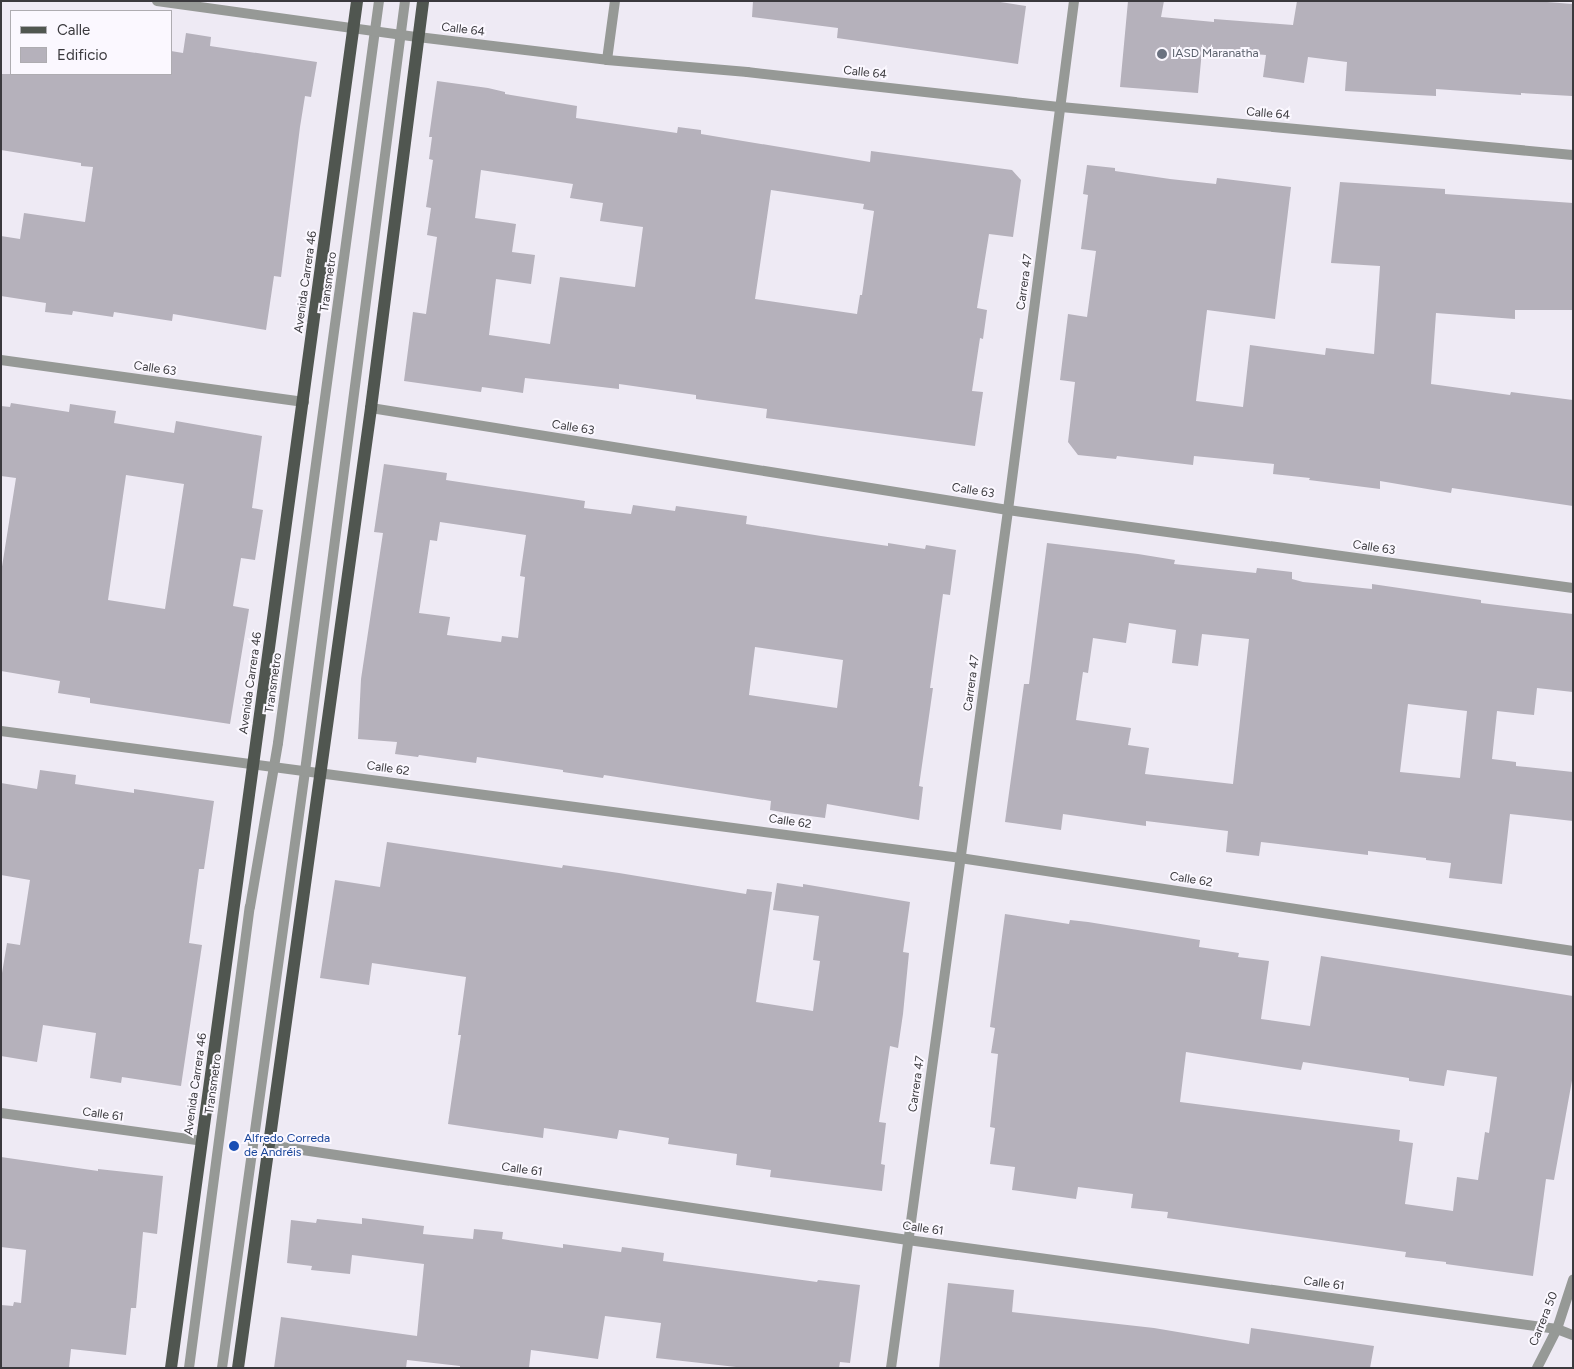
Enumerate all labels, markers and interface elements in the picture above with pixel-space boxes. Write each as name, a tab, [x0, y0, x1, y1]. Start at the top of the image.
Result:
legend	[10, 10, 172, 75]
street label: Calle 64	[440, 20, 486, 40]
text: Calle	[57, 21, 90, 39]
text: Edificio	[57, 46, 107, 64]
place label: IASD Maranatha	[1172, 47, 1259, 61]
marker: IASD Maranatha	[1156, 48, 1168, 60]
street label: Calle 64	[842, 64, 888, 82]
street label: Calle 64	[1246, 105, 1290, 123]
street label: Avenida Carrera 46	[292, 230, 320, 334]
street label: Transmetro	[318, 251, 340, 313]
street label: Carrera 47	[1014, 253, 1036, 311]
street label: Calle 63	[133, 359, 177, 379]
street label: Calle 63	[551, 418, 595, 438]
street label: Calle 63	[951, 481, 995, 501]
street label: Calle 63	[1352, 538, 1396, 558]
street label: Avenida Carrera 46	[237, 631, 265, 735]
street label: Transmetro	[263, 652, 285, 714]
street label: Carrera 47	[961, 654, 983, 712]
street label: Calle 62	[366, 759, 410, 779]
street label: Calle 62	[768, 812, 812, 832]
street label: Calle 62	[1169, 870, 1213, 890]
street label: Avenida Carrera 46	[182, 1032, 210, 1136]
street label: Transmetro	[203, 1053, 225, 1115]
street label: Carrera 47	[906, 1055, 928, 1113]
street label: Calle 61	[82, 1105, 124, 1125]
place label: Alfredo Correda de Andréis	[244, 1132, 330, 1160]
marker: Alfredo Correda de Andréis	[228, 1140, 240, 1152]
street label: Calle 61	[501, 1160, 543, 1180]
street label: Calle 61	[902, 1219, 944, 1239]
street label: Calle 61	[1303, 1274, 1345, 1294]
street label: Carrera 50	[1527, 1290, 1561, 1348]

